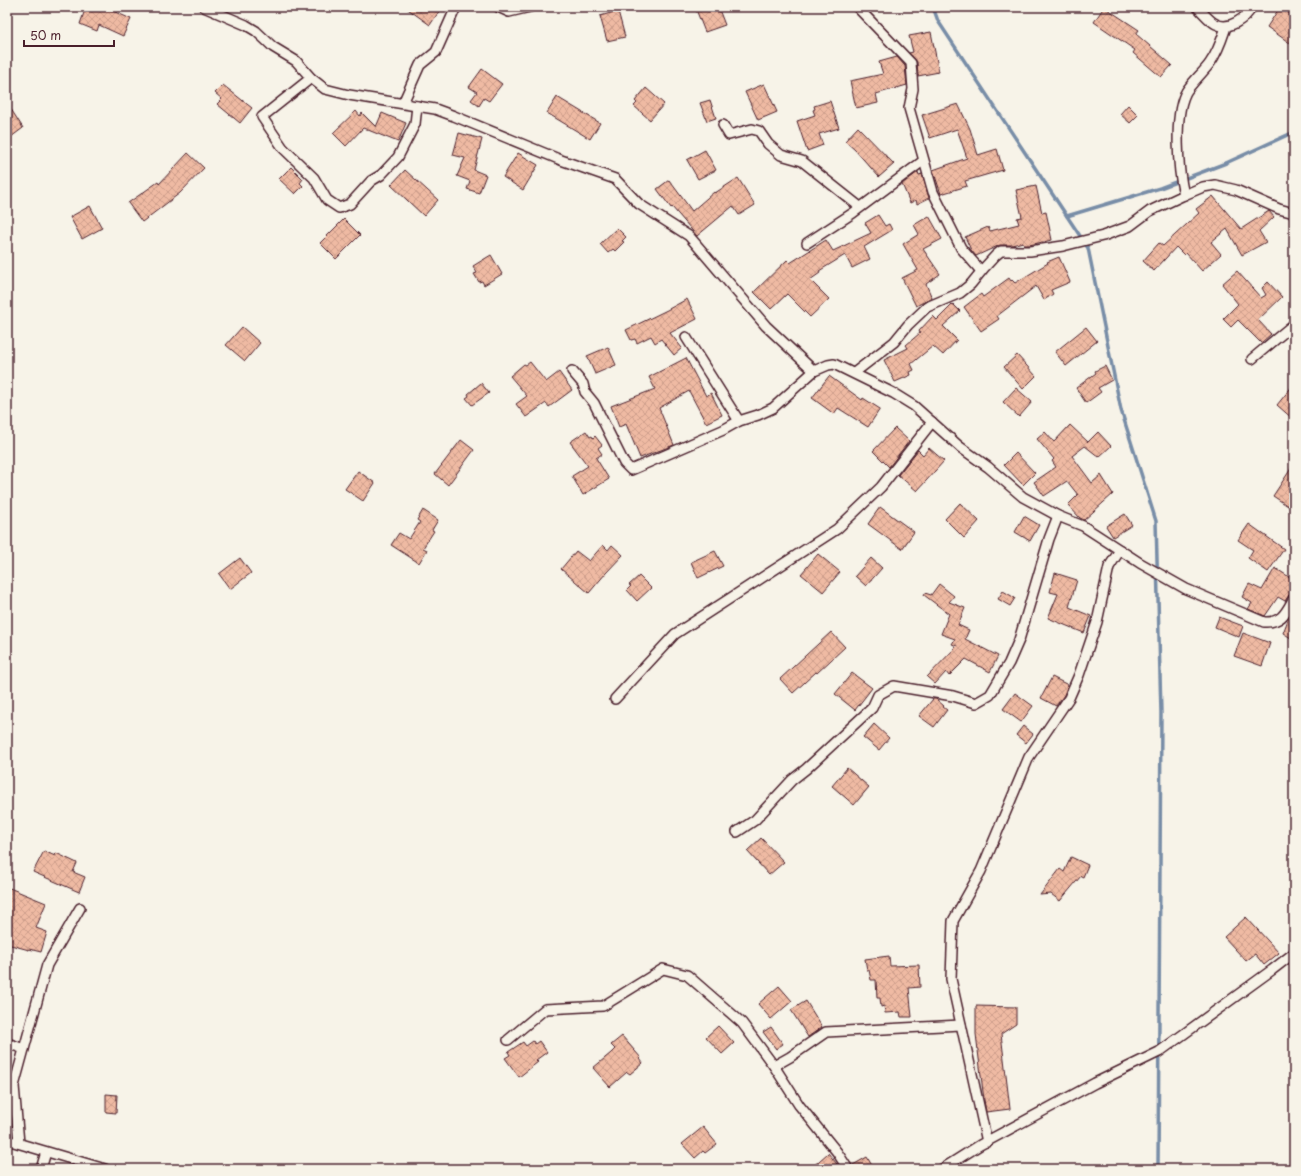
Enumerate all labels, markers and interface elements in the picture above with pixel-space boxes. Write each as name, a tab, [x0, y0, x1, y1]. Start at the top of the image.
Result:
scale bar	[24, 22, 114, 48]
text: 50 m	[30, 26, 61, 44]

